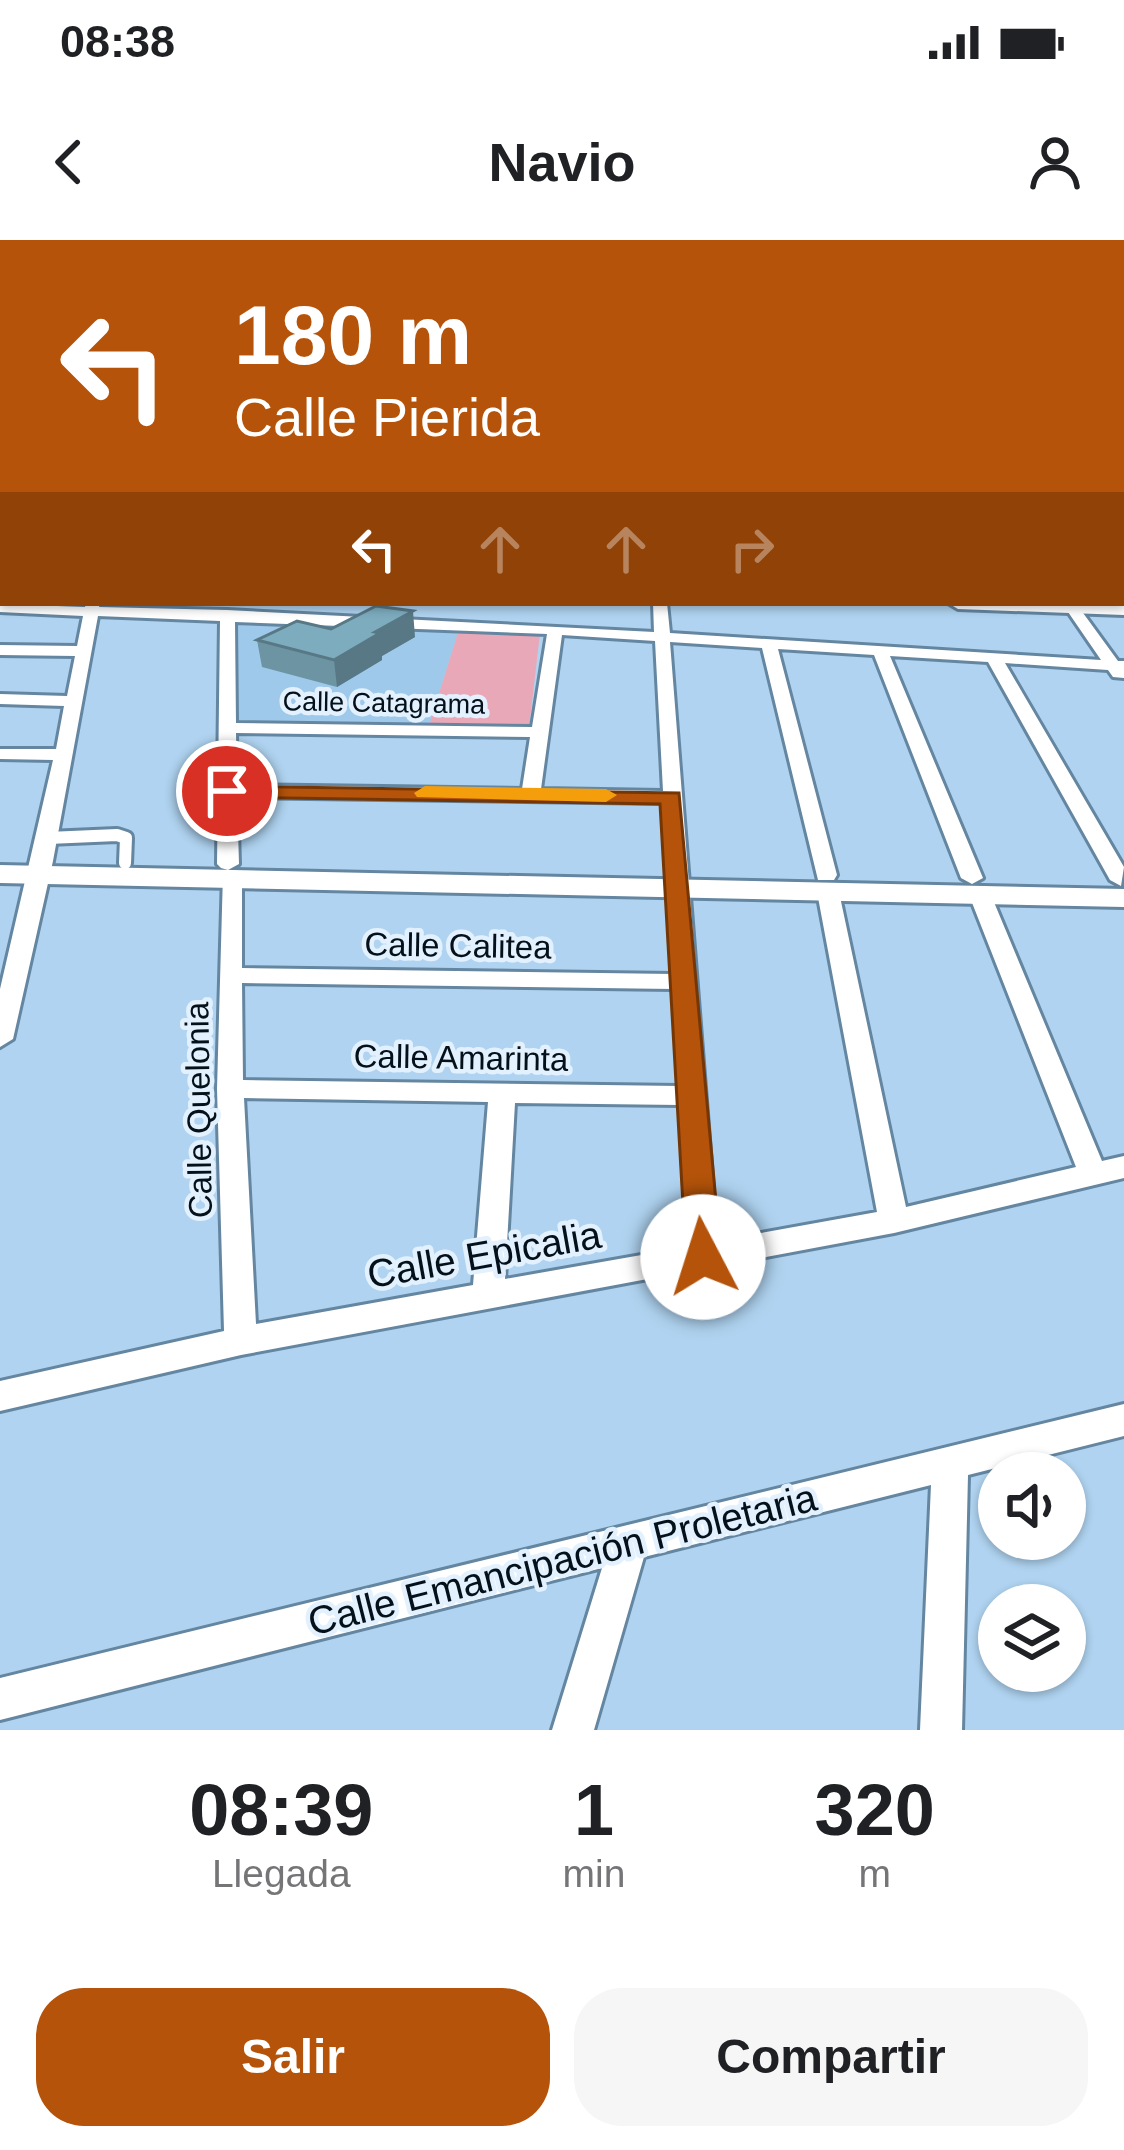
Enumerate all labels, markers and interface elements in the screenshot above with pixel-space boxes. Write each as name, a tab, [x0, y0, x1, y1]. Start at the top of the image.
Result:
text: 08:38	[60, 16, 175, 67]
icon: back	[36, 129, 102, 195]
icon: person	[1022, 129, 1088, 195]
text: Navio	[488, 132, 636, 192]
icon: left	[36, 288, 192, 444]
text: 180 m	[234, 288, 472, 382]
text: Calle Pierida	[234, 387, 540, 447]
icon: left	[341, 516, 407, 582]
icon: ahead	[467, 516, 533, 582]
icon: ahead	[593, 516, 659, 582]
icon: right	[719, 516, 785, 582]
street label: Calle Catagrama	[282, 686, 487, 720]
pin	[176, 740, 278, 842]
icon: arrive	[194, 758, 260, 824]
street label: Calle Calitea	[364, 925, 552, 966]
street label: Calle Quelonia	[178, 1001, 219, 1219]
street label: Calle Amarinta	[353, 1037, 569, 1078]
position arrow	[640, 1194, 766, 1320]
street label: Calle Epicalia	[364, 1213, 604, 1296]
map controls	[978, 1452, 1086, 1692]
button: sound	[978, 1452, 1086, 1560]
street label: Calle Emancipación Proletaria	[303, 1475, 821, 1644]
button: layers	[978, 1584, 1086, 1692]
text: 08:39	[189, 1770, 373, 1850]
text: 1	[574, 1770, 614, 1850]
text: 320	[815, 1770, 935, 1850]
text: Llegada	[212, 1852, 351, 1895]
text: min	[563, 1852, 625, 1895]
text: m	[858, 1852, 891, 1895]
button: Salir	[36, 1988, 550, 2126]
button: Compartir	[574, 1988, 1088, 2126]

